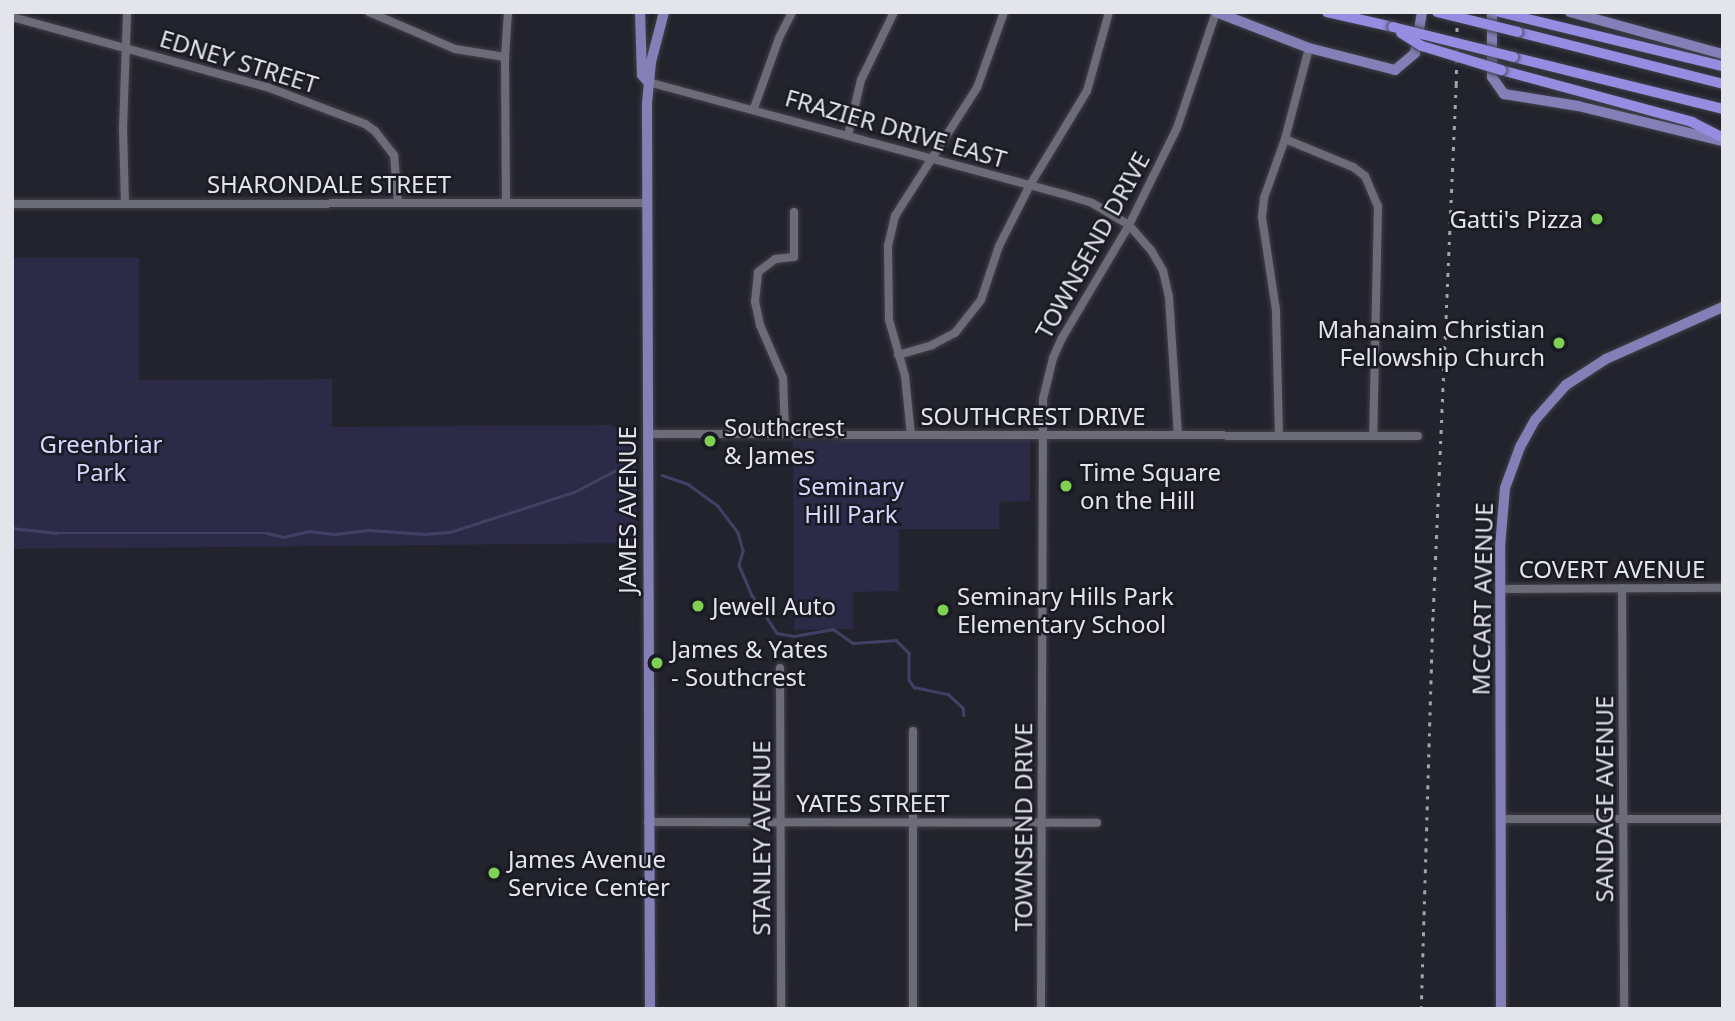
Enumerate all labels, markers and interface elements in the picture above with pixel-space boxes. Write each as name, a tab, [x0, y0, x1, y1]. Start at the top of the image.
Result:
street label: EDNEY STREET	[156, 23, 322, 99]
street label: FRAZIER DRIVE EAST	[782, 83, 1010, 173]
street label: TOWNSEND DRIVE	[1029, 147, 1155, 343]
street label: SHARONDALE STREET	[207, 170, 451, 198]
place label: Gatti's Pizza	[1449, 205, 1583, 233]
marker: Gatti's Pizza	[1589, 211, 1605, 227]
place label: Mahanaim Christian Fellowship Church	[1318, 315, 1545, 371]
marker: Mahanaim Christian Fellowship Church	[1551, 335, 1567, 351]
street label: SOUTHCREST DRIVE	[920, 402, 1146, 430]
place label: Southcrest & James	[724, 413, 845, 469]
street label: JAMES AVENUE	[613, 426, 641, 594]
park label: Greenbriar Park	[39, 430, 163, 486]
marker: Southcrest & James	[702, 433, 718, 449]
place label: Time Square on the Hill	[1080, 458, 1221, 514]
park label: Seminary Hill Park	[798, 472, 904, 528]
marker: Time Square on the Hill	[1058, 478, 1074, 494]
street label: MCCART AVENUE	[1466, 502, 1498, 696]
street label: COVERT AVENUE	[1519, 555, 1705, 583]
place label: Seminary Hills Park Elementary School	[957, 582, 1174, 638]
place label: Jewell Auto	[712, 592, 836, 620]
marker: Jewell Auto	[690, 598, 706, 614]
marker: Seminary Hills Park Elementary School	[935, 602, 951, 618]
place label: James & Yates - Southcrest	[671, 635, 828, 691]
marker: James & Yates - Southcrest	[649, 655, 665, 671]
street label: SANDAGE AVENUE	[1590, 696, 1618, 902]
street label: TOWNSEND DRIVE	[1009, 723, 1037, 931]
street label: STANLEY AVENUE	[747, 740, 775, 936]
street label: YATES STREET	[796, 789, 950, 817]
place label: James Avenue Service Center	[508, 845, 670, 901]
marker: James Avenue Service Center	[486, 865, 502, 881]

